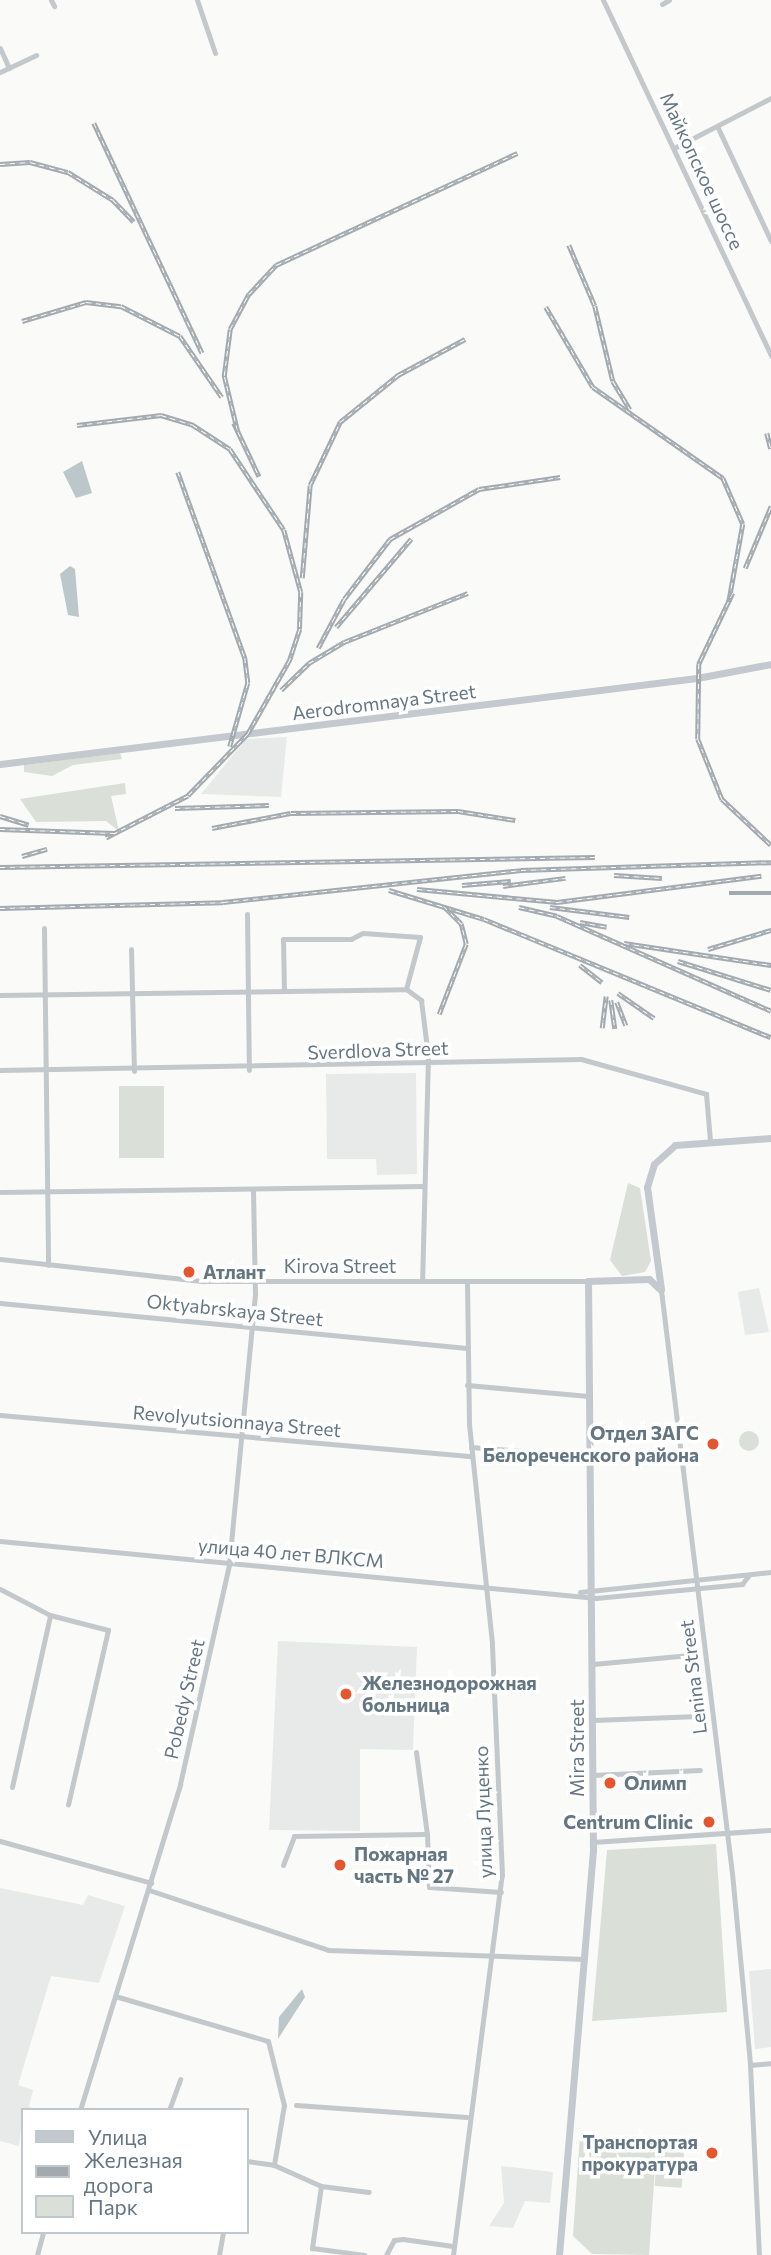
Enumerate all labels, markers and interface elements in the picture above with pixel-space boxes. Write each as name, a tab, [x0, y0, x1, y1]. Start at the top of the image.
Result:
street label: Майкопское шоссе	[656, 89, 748, 253]
street label: Aerodromnaya Street	[291, 679, 477, 725]
street label: Sverdlova Street	[307, 1036, 449, 1064]
street label: Kirova Street	[284, 1255, 396, 1277]
place label: Атлант	[203, 1261, 266, 1283]
marker: Атлант	[181, 1264, 197, 1280]
street label: Oktyabrskaya Street	[146, 1289, 324, 1331]
street label: Revolyutsionnaya Street	[132, 1401, 342, 1441]
place label: Отдел ЗАГС Белореченского района	[483, 1422, 699, 1466]
marker: Отдел ЗАГС Белореченского района	[705, 1436, 721, 1452]
street label: улица 40 лет ВЛКСМ	[197, 1534, 385, 1572]
street label: Lenina Street	[675, 1619, 711, 1735]
street label: Pobedy Street	[159, 1637, 209, 1761]
place label: Железнодорожная больница	[362, 1672, 537, 1716]
marker: Железнодорожная больница	[336, 1684, 356, 1704]
street label: Mira Street	[566, 1699, 588, 1797]
street label: улица Луценко	[469, 1745, 497, 1879]
place label: Олимп	[624, 1772, 687, 1794]
marker: Олимп	[602, 1775, 618, 1791]
place label: Centrum Clinic	[563, 1811, 693, 1833]
marker: Centrum Clinic	[699, 1812, 719, 1832]
place label: Пожарная часть № 27	[354, 1843, 454, 1887]
marker: Пожарная часть № 27	[332, 1857, 348, 1873]
legend	[21, 2108, 248, 2234]
text: Улица	[88, 2124, 147, 2149]
place label: Транспортая прокуратура	[581, 2131, 698, 2175]
marker: Транспортая прокуратура	[704, 2145, 720, 2161]
text: Железная дорога	[84, 2147, 183, 2197]
text: Парк	[88, 2194, 138, 2219]

